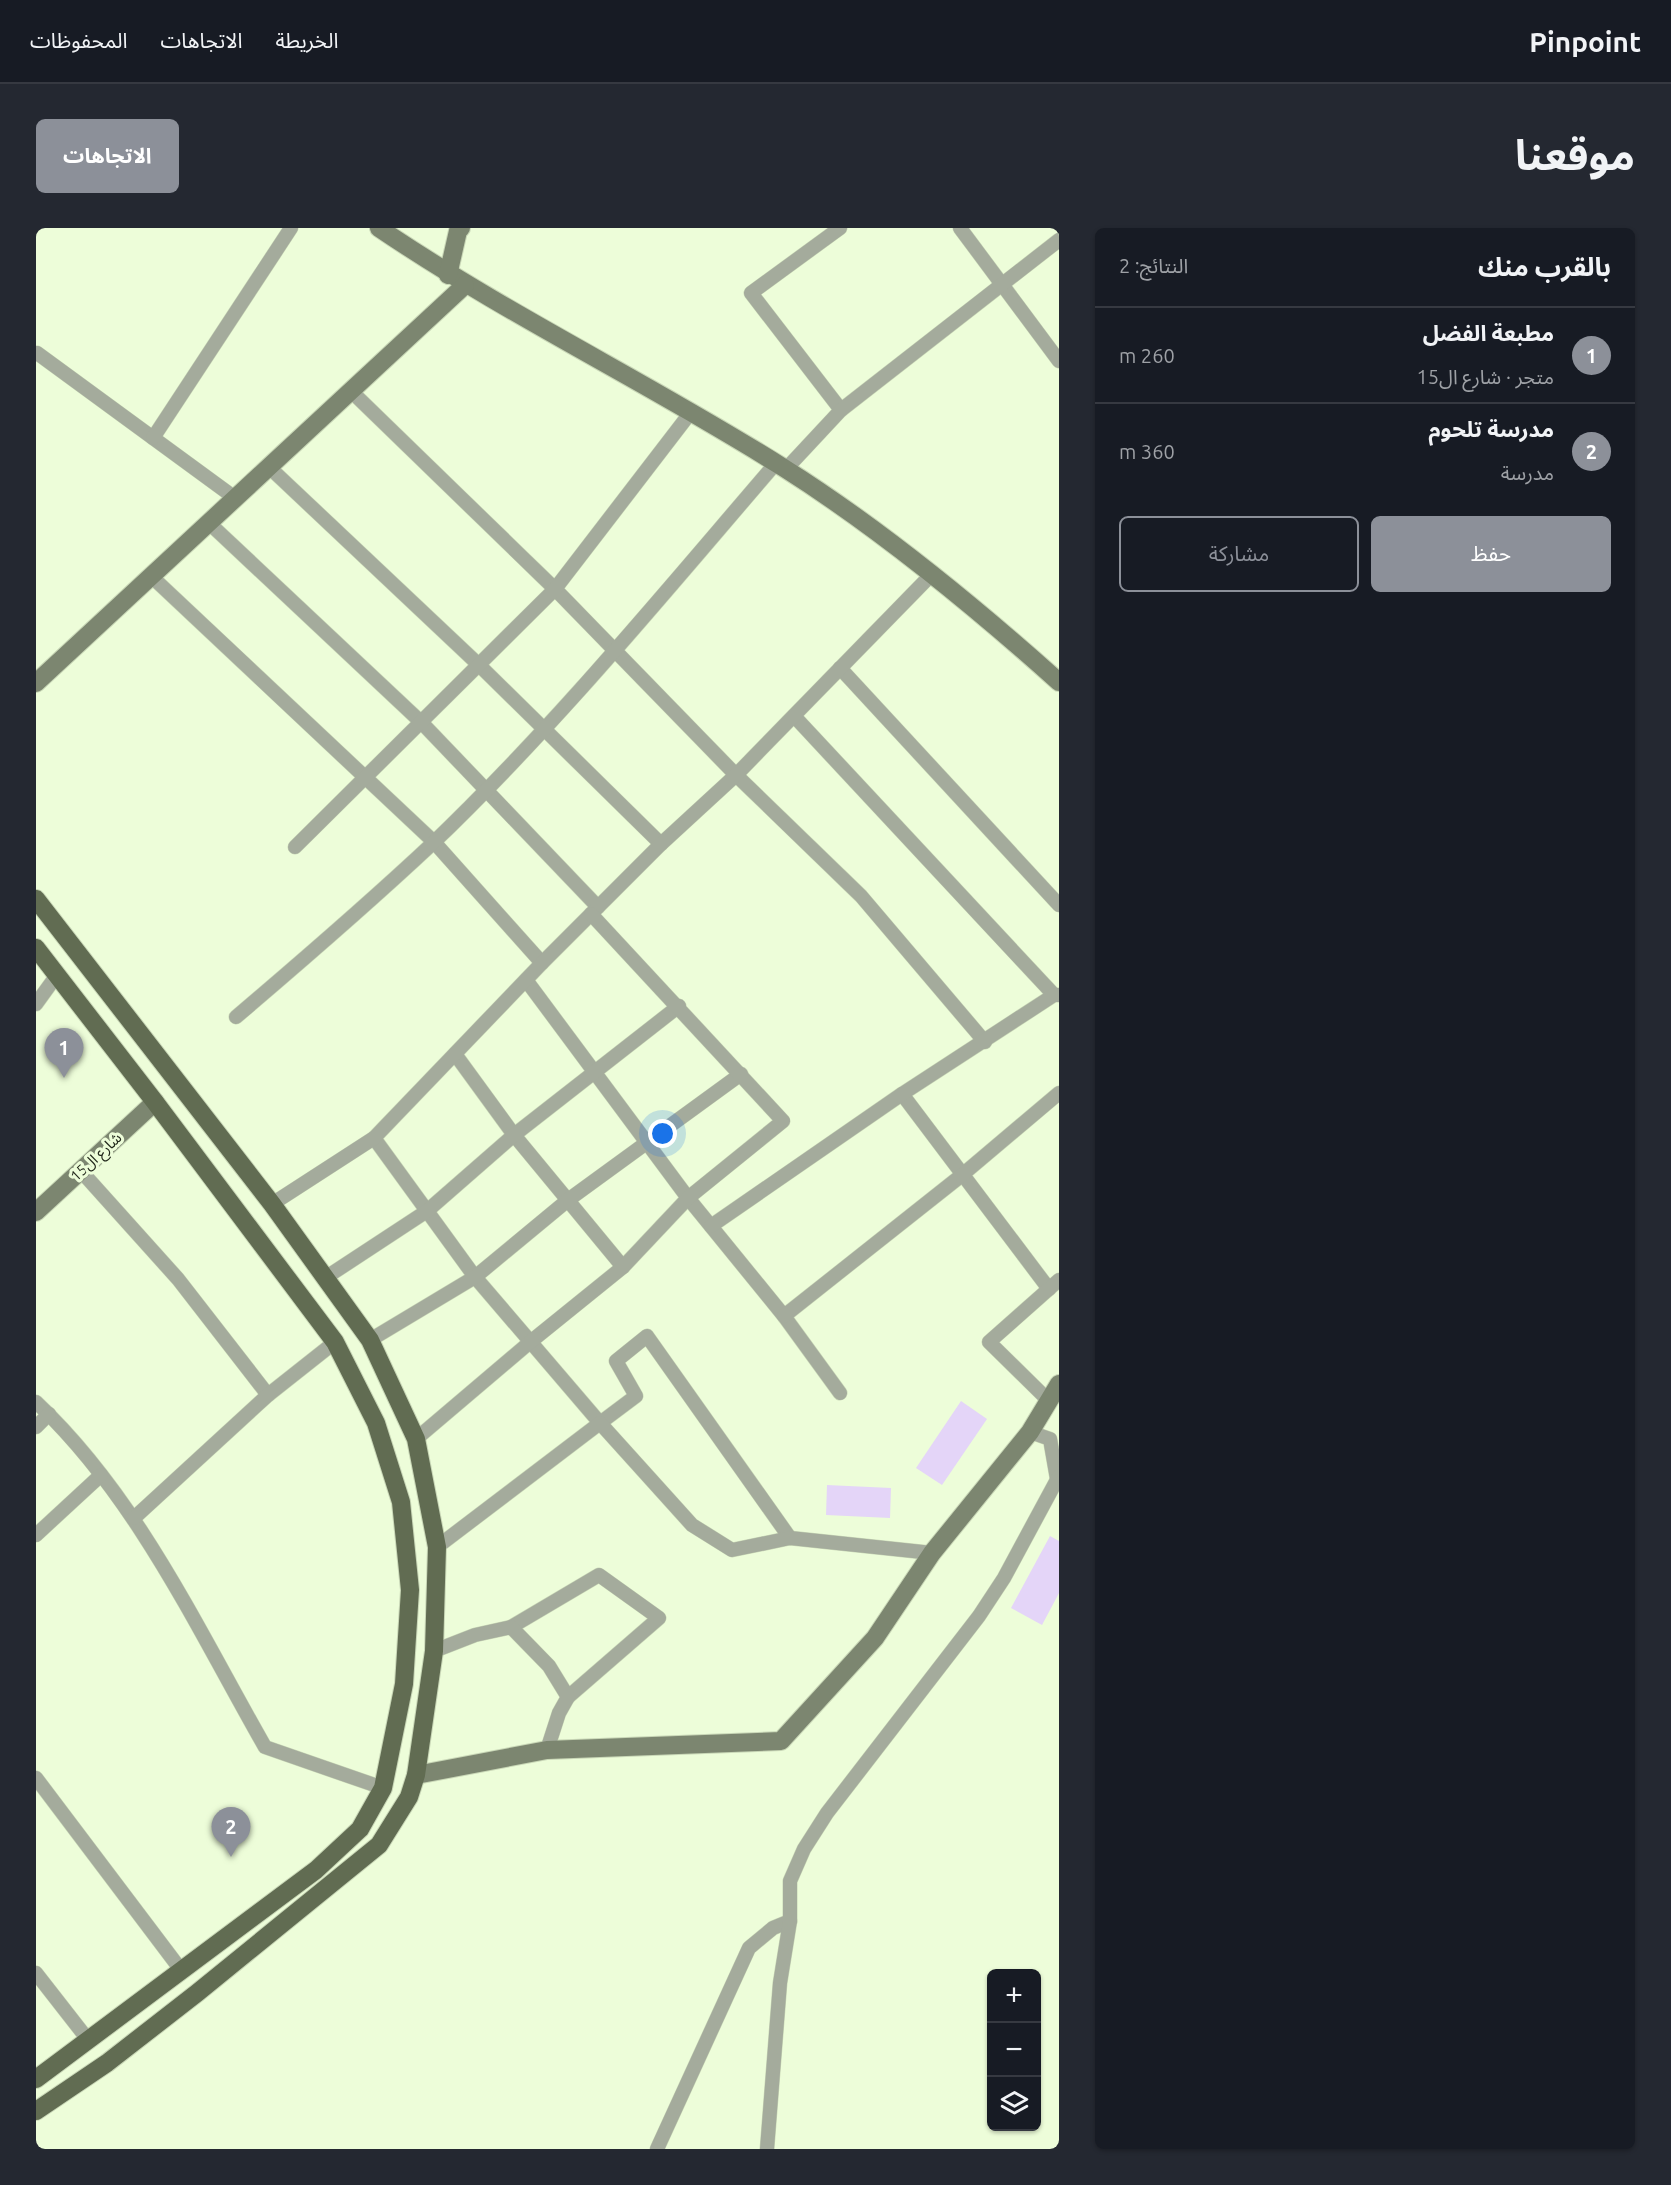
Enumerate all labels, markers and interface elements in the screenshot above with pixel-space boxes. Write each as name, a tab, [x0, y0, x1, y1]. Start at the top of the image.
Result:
text: Pinpoint	[1529, 26, 1641, 57]
text: المحفوظات	[30, 28, 127, 52]
text: الاتجاهات	[160, 28, 242, 52]
text: الخريطة	[275, 28, 338, 52]
button: الاتجاهات	[36, 119, 179, 193]
text: موقعنا	[1515, 131, 1635, 178]
text: بالقرب منك	[1478, 252, 1611, 281]
text: النتائج: 2	[1119, 254, 1188, 277]
text: مطبعة الفضل	[1423, 320, 1554, 345]
text: 260 m	[1119, 344, 1175, 367]
text: 1	[1586, 344, 1597, 367]
text: متجر · شارع ال15	[1417, 365, 1554, 388]
text: مدرسة تلحوم	[1429, 416, 1554, 441]
text: 360 m	[1119, 440, 1175, 463]
text: 2	[1586, 440, 1597, 463]
text: مدرسة	[1501, 461, 1554, 484]
button: مشاركة	[1119, 516, 1359, 592]
button: حفظ	[1371, 516, 1611, 592]
pin: 1	[45, 1028, 84, 1078]
your location	[648, 1119, 677, 1148]
street label: شارع ال15	[67, 1129, 128, 1187]
pin: 2	[212, 1808, 250, 1857]
map controls	[987, 1969, 1041, 2131]
button: +	[987, 1969, 1041, 2023]
button: −	[987, 2023, 1041, 2077]
button: layers	[987, 2077, 1041, 2131]

